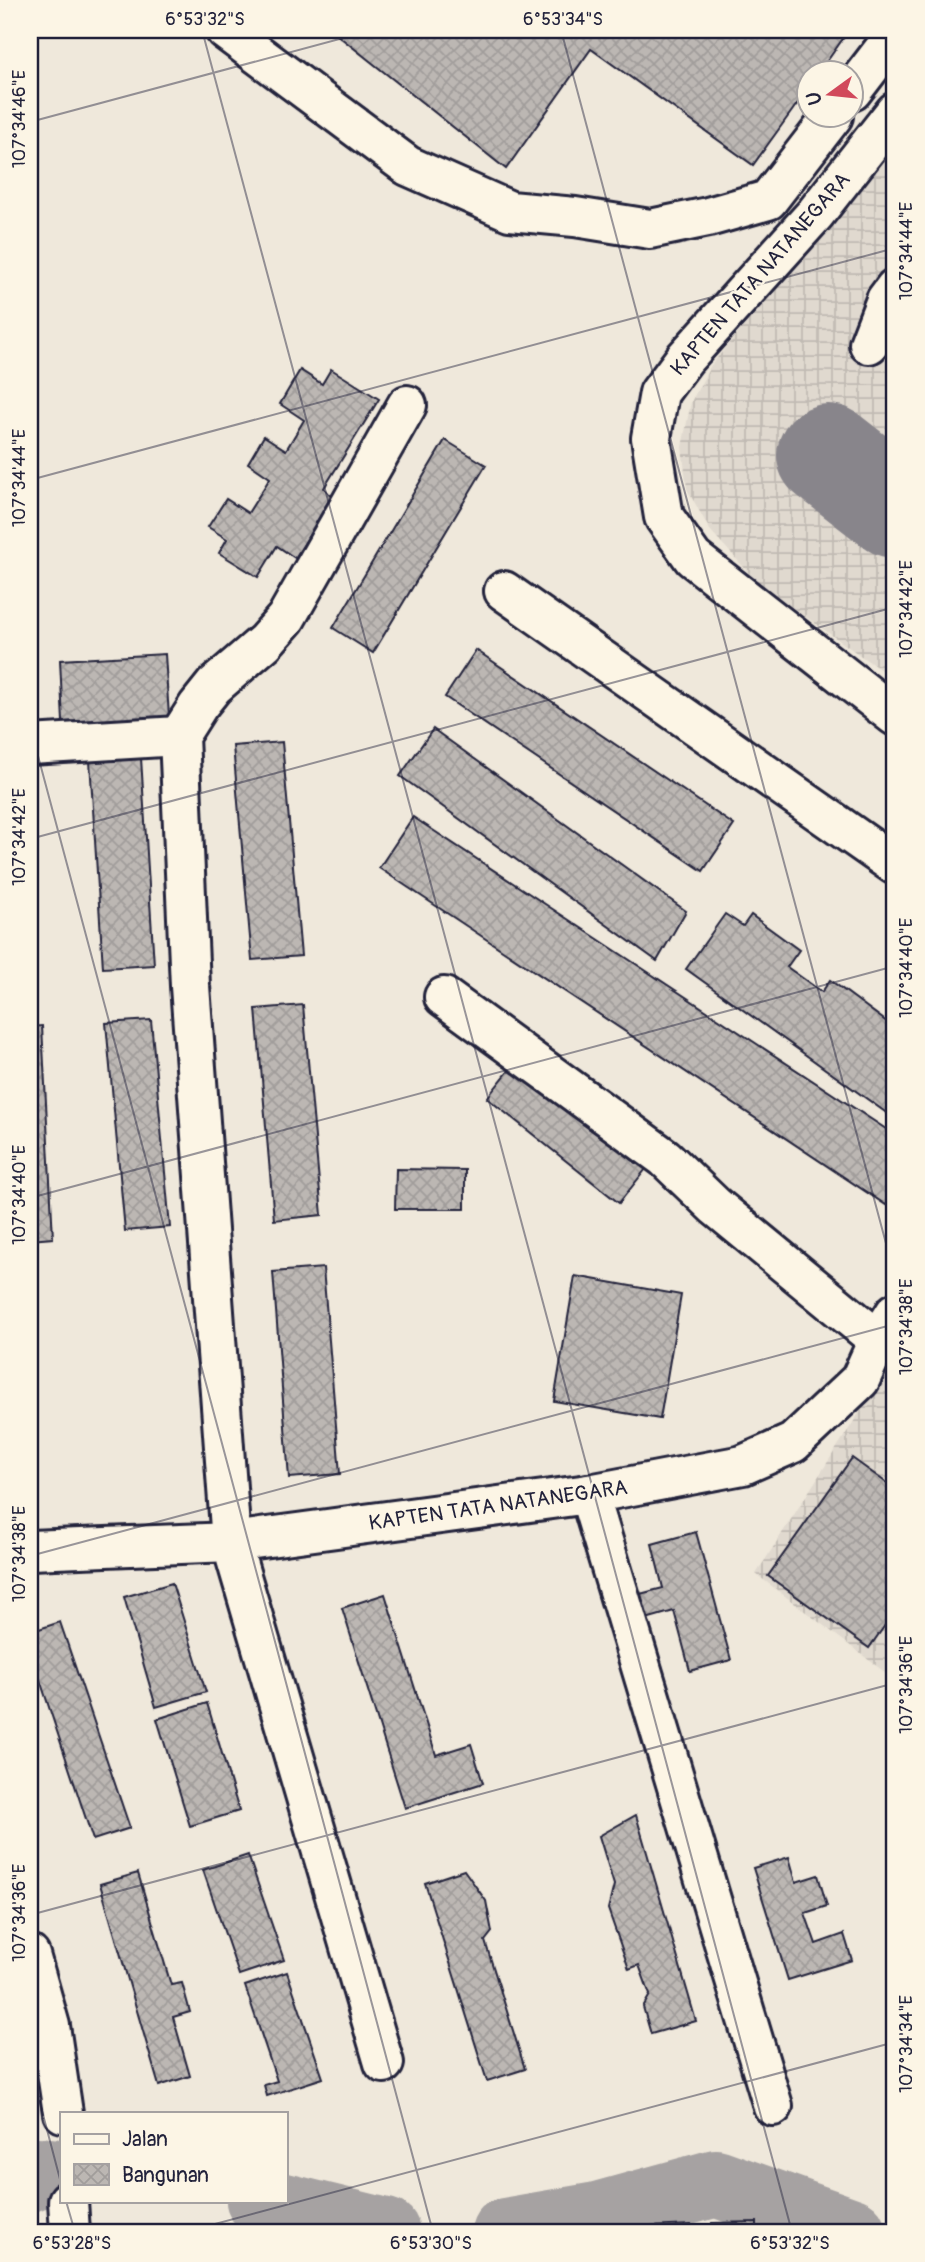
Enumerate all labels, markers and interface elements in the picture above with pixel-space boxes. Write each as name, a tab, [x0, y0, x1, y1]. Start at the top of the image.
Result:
text: 6°53'32"S	[165, 8, 245, 31]
text: 6°53'34"S	[523, 8, 603, 31]
north arrow	[796, 60, 866, 130]
text: 107°34'46"E	[8, 70, 31, 168]
text: U	[801, 89, 828, 107]
street label: KAPTEN TATA NATANEGARA	[665, 167, 856, 382]
text: 107°34'44"E	[895, 202, 918, 300]
text: 107°34'44"E	[8, 429, 31, 527]
text: 107°34'42"E	[895, 560, 918, 658]
text: 107°34'42"E	[8, 788, 31, 886]
text: 107°34'40"E	[895, 918, 918, 1018]
text: 107°34'40"E	[8, 1145, 31, 1245]
text: 107°34'38"E	[895, 1279, 918, 1375]
street label: KAPTEN TATA NATANEGARA	[367, 1474, 629, 1537]
text: 107°34'38"E	[8, 1506, 31, 1602]
text: 107°34'36"E	[895, 1636, 918, 1734]
text: 107°34'36"E	[8, 1864, 31, 1962]
text: 107°34'34"E	[895, 1995, 918, 2093]
legend	[60, 2112, 287, 2202]
text: Jalan	[122, 2126, 168, 2153]
text: Bangunan	[122, 2162, 209, 2189]
text: 6°53'28"S	[33, 2232, 111, 2255]
text: 6°53'30"S	[390, 2232, 472, 2255]
text: 6°53'32"S	[750, 2232, 830, 2255]

